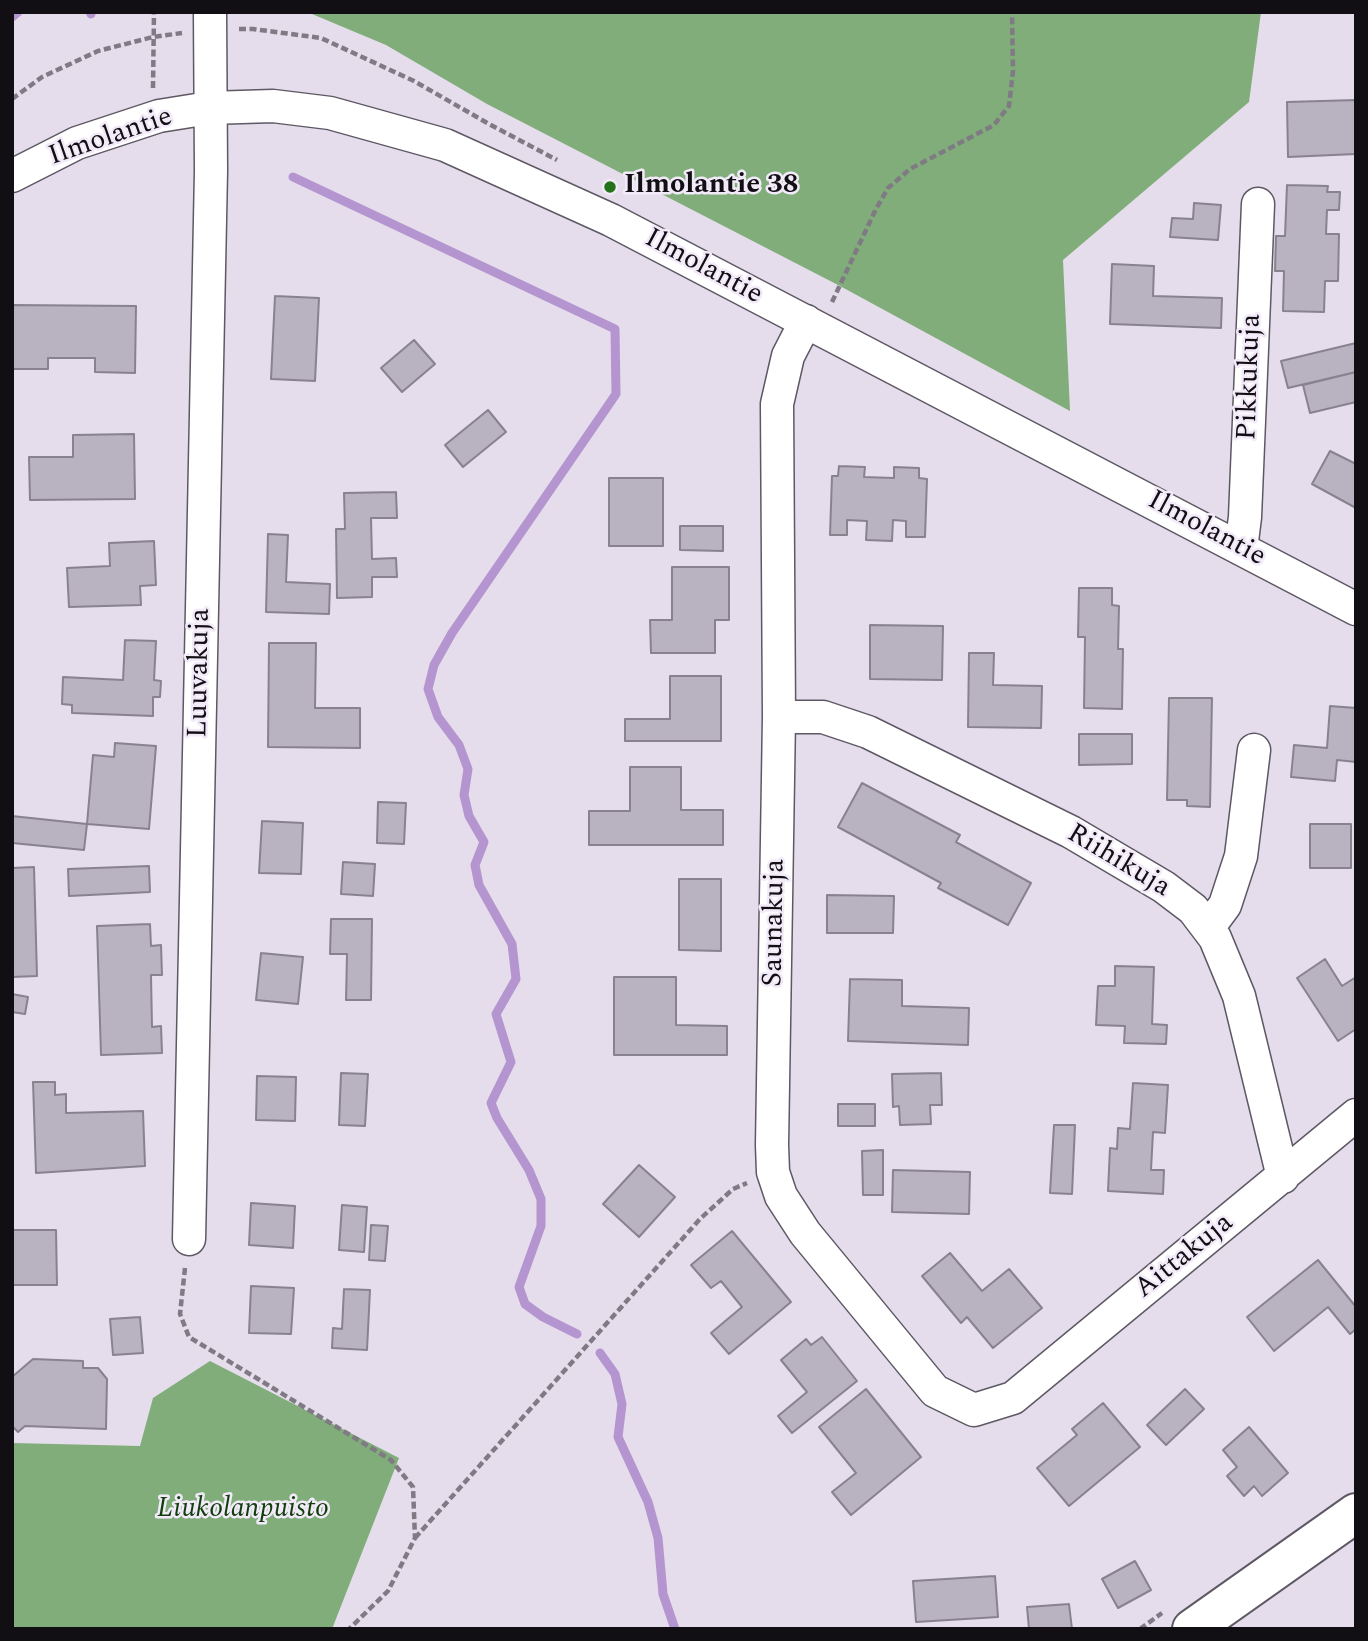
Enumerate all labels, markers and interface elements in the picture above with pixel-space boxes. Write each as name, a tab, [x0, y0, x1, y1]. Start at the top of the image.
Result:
street label: Ilmolantie	[45, 101, 177, 175]
place label: Ilmolantie 38	[624, 170, 799, 204]
marker: Ilmolantie 38	[602, 179, 618, 195]
street label: Ilmolantie	[638, 223, 768, 313]
street label: Pikkukuja	[1232, 313, 1270, 441]
street label: Ilmolantie	[1141, 485, 1271, 575]
street label: Luuvakuja	[183, 608, 219, 738]
street label: Riihikuja	[1060, 818, 1176, 906]
street label: Saunakuja	[758, 859, 794, 987]
street label: Aittakuja	[1129, 1207, 1241, 1307]
park label: Liukolanpuisto	[157, 1494, 329, 1528]

